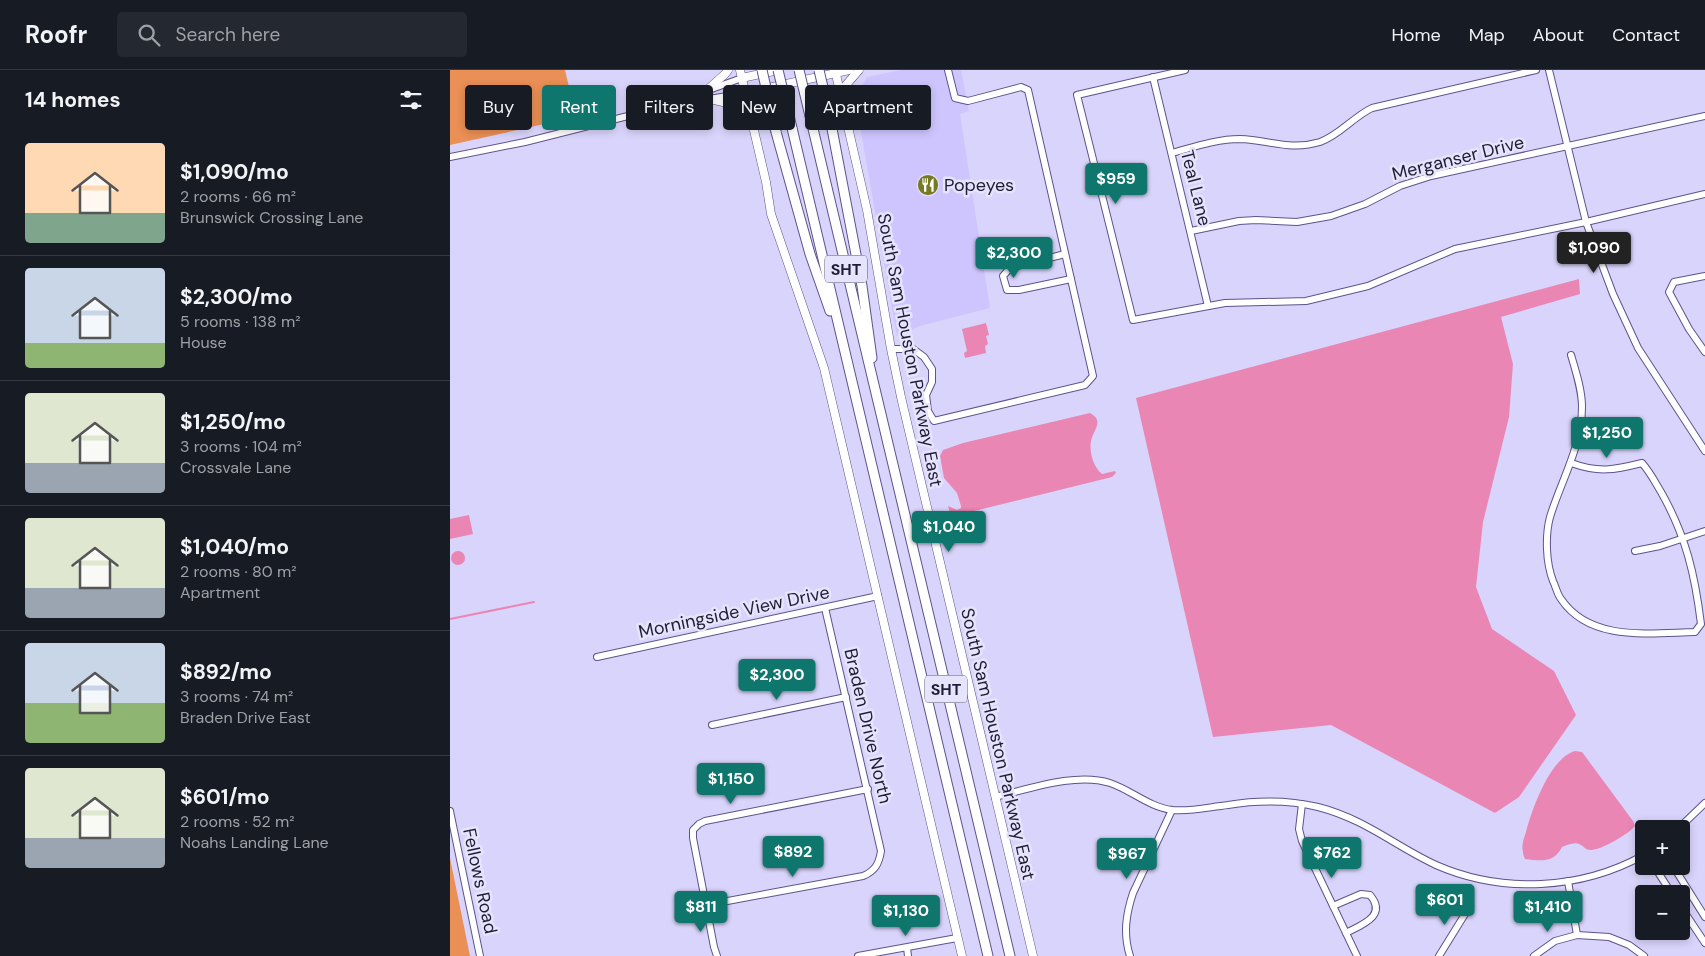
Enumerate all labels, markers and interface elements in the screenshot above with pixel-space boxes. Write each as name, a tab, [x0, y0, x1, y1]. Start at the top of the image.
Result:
search box	[117, 12, 467, 57]
text: Roofr	[25, 19, 87, 50]
icon: search	[135, 21, 163, 49]
text: Search here	[175, 22, 280, 47]
text: Home	[1391, 23, 1441, 47]
text: Map	[1469, 23, 1505, 47]
text: About	[1533, 23, 1584, 47]
text: Contact	[1612, 23, 1680, 47]
chip: Buy	[465, 85, 532, 130]
chip: Rent	[542, 85, 616, 130]
chip: Filters	[626, 85, 713, 130]
chip: New	[723, 85, 795, 130]
chip: Apartment	[805, 85, 931, 130]
text: 14 homes	[25, 86, 121, 114]
icon: filters	[397, 86, 425, 114]
street label: Merganser Drive	[1389, 130, 1527, 186]
street label: Teal Lane	[1175, 148, 1217, 228]
text: $1,090/mo	[180, 158, 289, 186]
pin: $959	[1086, 162, 1146, 205]
icon: home	[65, 163, 125, 223]
text: $959	[1096, 168, 1136, 189]
restaurant icon: Popeyes	[916, 173, 940, 197]
place label: Popeyes	[944, 173, 1014, 197]
text: 2 rooms · 66 m²	[180, 186, 296, 207]
text: Brunswick Crossing Lane	[180, 207, 363, 228]
street label: South Sam Houston Parkway East	[872, 211, 948, 489]
pin: $1,090	[1553, 232, 1635, 274]
pin: $2,300	[973, 236, 1055, 279]
text: $1,090	[1568, 237, 1620, 258]
text: $2,300	[986, 242, 1042, 263]
road number: SHT	[825, 255, 867, 282]
text: $2,300/mo	[180, 283, 293, 311]
icon: home	[65, 288, 125, 348]
text: 5 rooms · 138 m²	[180, 311, 301, 332]
text: House	[180, 332, 227, 353]
text: $1,250/mo	[180, 408, 286, 436]
icon: home	[65, 413, 125, 473]
pin: $1,250	[1566, 416, 1648, 459]
text: $1,250	[1582, 422, 1632, 443]
text: 3 rooms · 104 m²	[180, 436, 302, 457]
text: Crossvale Lane	[180, 457, 291, 478]
pin: $1,040	[908, 510, 990, 553]
text: $1,040	[923, 516, 975, 537]
text: $1,040/mo	[180, 533, 289, 561]
icon: home	[65, 538, 125, 598]
text: 2 rooms · 80 m²	[180, 561, 297, 582]
street label: Morningside View Drive	[636, 580, 832, 644]
text: Apartment	[180, 582, 260, 603]
street label: South Sam Houston Parkway East	[955, 606, 1041, 882]
street label: Braden Drive North	[838, 646, 898, 806]
text: $892/mo	[180, 658, 272, 686]
pin: $2,300	[736, 658, 818, 701]
icon: home	[65, 663, 125, 723]
text: $2,300	[749, 664, 805, 685]
road number: SHT	[925, 676, 967, 702]
text: 3 rooms · 74 m²	[180, 686, 293, 707]
text: Braden Drive East	[180, 707, 311, 728]
pin: $1,150	[690, 762, 772, 805]
text: $1,150	[708, 768, 754, 789]
text: $601/mo	[180, 783, 270, 811]
icon: home	[65, 788, 125, 848]
text: 2 rooms · 52 m²	[180, 811, 295, 832]
map controls	[1635, 820, 1690, 940]
button: +	[1635, 820, 1690, 875]
street label: Fellows Road	[457, 826, 503, 936]
text: Noahs Landing Lane	[180, 832, 329, 853]
pin: $892	[763, 836, 823, 878]
pin: $762	[1302, 836, 1362, 879]
pin: $967	[1097, 838, 1157, 880]
text: $892	[774, 841, 812, 862]
text: $762	[1313, 842, 1351, 863]
text: $967	[1108, 843, 1146, 864]
pin: $601	[1415, 884, 1475, 926]
button: −	[1635, 885, 1690, 940]
text: $601	[1427, 889, 1463, 910]
pin: $811	[671, 890, 731, 933]
pin: $1,410	[1507, 890, 1589, 933]
pin: $1,130	[865, 894, 947, 937]
text: $811	[685, 896, 717, 917]
text: $1,410	[1525, 896, 1571, 917]
text: $1,130	[883, 900, 929, 921]

